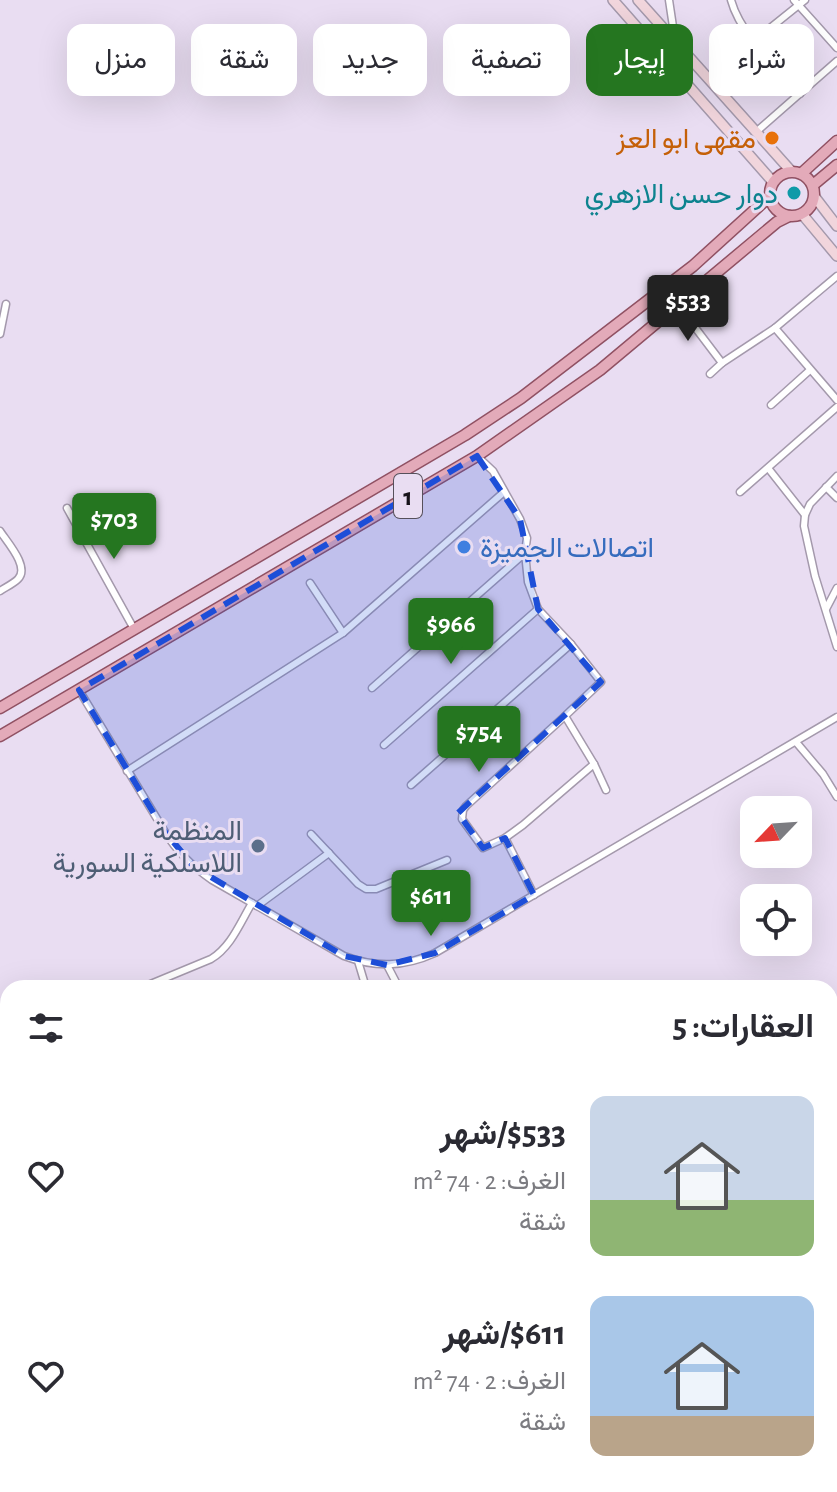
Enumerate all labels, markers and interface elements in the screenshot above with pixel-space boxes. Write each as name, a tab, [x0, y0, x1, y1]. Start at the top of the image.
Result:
chip: منزل	[67, 24, 175, 96]
chip: شقة	[191, 24, 297, 96]
chip: جديد	[313, 24, 427, 96]
chip: تصفية	[443, 24, 570, 96]
chip: إيجار	[586, 24, 693, 96]
chip: شراء	[709, 24, 814, 96]
place label: مقهى ابو العز	[615, 126, 756, 156]
marker: مقهى ابو العز	[763, 129, 781, 147]
place label: دوار حسن الازهري	[584, 181, 778, 216]
marker: دوار حسن الازهري	[785, 184, 803, 202]
pin: $533	[641, 275, 735, 343]
text: $533	[665, 288, 711, 314]
road number: 1	[394, 474, 422, 518]
pin: $703	[67, 493, 161, 561]
text: $703	[90, 506, 138, 532]
place label: اتصالات الجميزة	[480, 535, 654, 565]
marker: اتصالات الجميزة	[455, 538, 473, 556]
pin: $966	[404, 598, 498, 666]
text: $966	[426, 611, 476, 637]
pin: $754	[432, 706, 526, 774]
text: $754	[455, 719, 503, 745]
north arrow	[740, 796, 812, 868]
map controls	[740, 796, 812, 956]
place label: المنظمة اللاسلكية السورية	[53, 818, 242, 880]
marker: المنظمة اللاسلكية السورية	[249, 837, 267, 855]
pin: $611	[384, 870, 478, 938]
text: $611	[410, 883, 452, 909]
button: locate	[740, 884, 812, 956]
icon: filters	[24, 1006, 68, 1050]
text: العقارات: 5	[672, 1010, 814, 1044]
text: $533/شهر	[439, 1117, 566, 1151]
icon: home	[654, 1128, 750, 1224]
icon: heart	[24, 1154, 68, 1198]
text: الغرف: 2 · 74 m²	[413, 1168, 566, 1194]
text: شقة	[519, 1209, 566, 1235]
text: $611/شهر	[443, 1317, 566, 1351]
icon: home	[654, 1328, 750, 1424]
icon: heart	[24, 1354, 68, 1398]
text: الغرف: 2 · 74 m²	[413, 1368, 566, 1394]
text: شقة	[519, 1409, 566, 1435]

